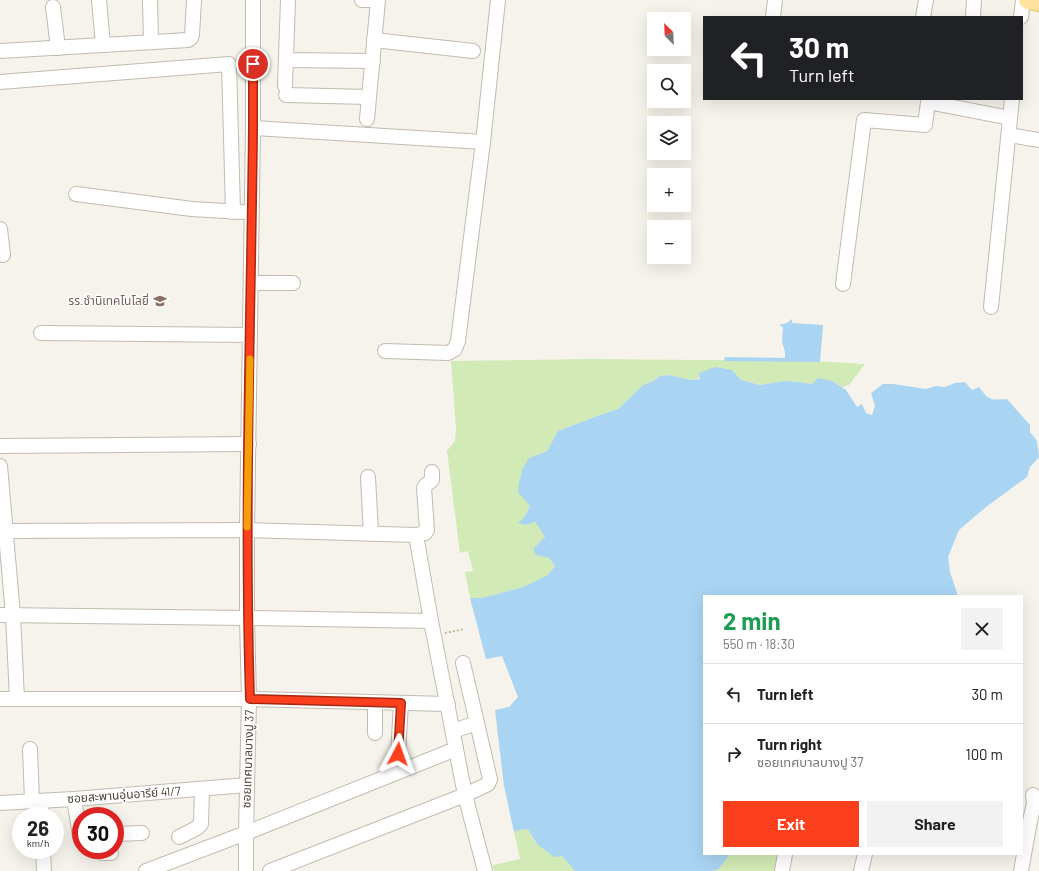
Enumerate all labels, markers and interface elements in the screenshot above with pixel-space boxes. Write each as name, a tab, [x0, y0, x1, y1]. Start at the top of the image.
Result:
north arrow	[647, 12, 691, 56]
map controls	[647, 12, 691, 264]
text: 30 m	[789, 30, 849, 64]
icon: left	[723, 32, 775, 84]
pin	[236, 47, 270, 81]
icon: arrive	[242, 53, 264, 75]
button: search	[647, 64, 691, 108]
text: Turn left	[789, 64, 855, 86]
button: layers	[647, 116, 691, 160]
button: +	[647, 168, 691, 212]
button: −	[647, 220, 691, 264]
place label: รร.ชำนิเทคโนโลยี่	[68, 292, 149, 307]
school or university icon: รร.ชำนิเทคโนโลยี่	[152, 293, 168, 309]
text: 2 min	[723, 606, 781, 635]
button: close	[961, 608, 1003, 650]
text: 550 m · 18:30	[723, 636, 795, 652]
icon: left	[723, 683, 745, 705]
text: Turn left	[757, 685, 813, 703]
text: 30 m	[971, 685, 1003, 703]
street label: ซอยเทศบาลบางปู 37	[238, 709, 257, 808]
position arrow	[377, 733, 419, 775]
text: Turn right	[757, 735, 822, 753]
icon: right	[723, 743, 745, 765]
text: 100 m	[965, 745, 1003, 763]
text: ซอยเทศบาลบางปู 37	[757, 754, 863, 770]
street label: ซอยสะพานอุ่นอารีย์ 41/7	[67, 783, 182, 806]
button: Exit	[723, 801, 859, 847]
button: Share	[867, 801, 1003, 847]
speed limit sign: 30	[72, 807, 124, 859]
text: 26	[27, 816, 49, 840]
text: km/h	[27, 837, 49, 849]

